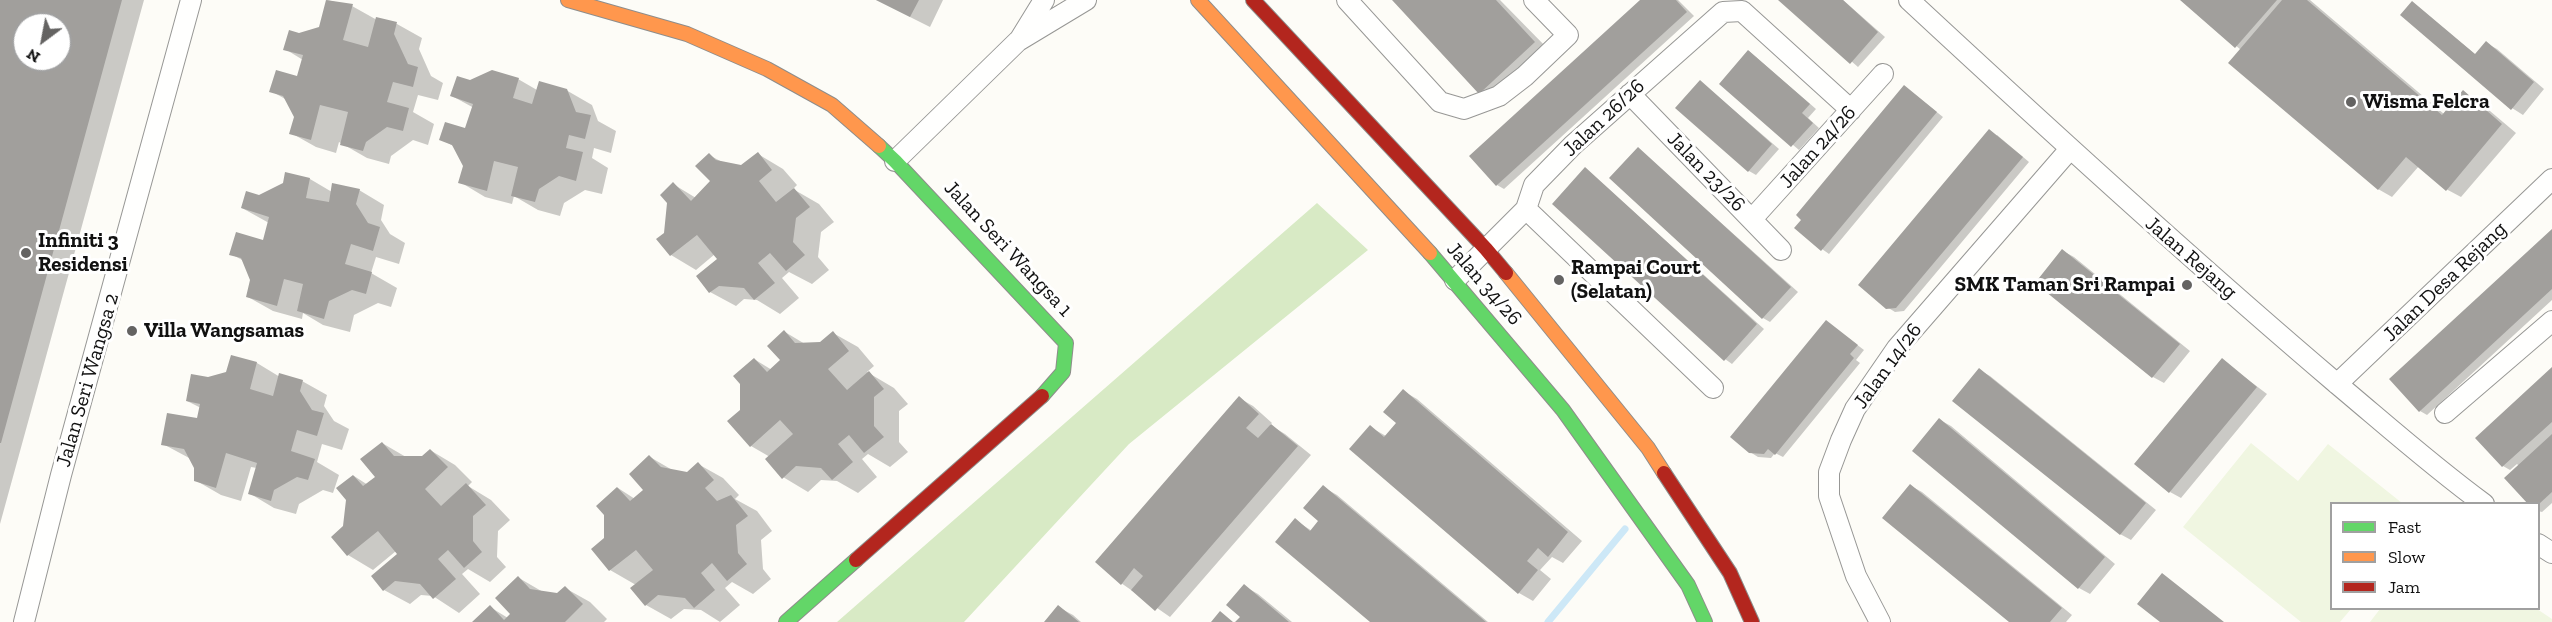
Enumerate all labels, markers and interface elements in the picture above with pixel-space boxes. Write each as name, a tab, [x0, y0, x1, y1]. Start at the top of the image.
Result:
north arrow	[12, 12, 72, 72]
text: N	[23, 45, 43, 67]
street label: Jalan 26/26	[1558, 74, 1650, 162]
place label: Wisma Felcra	[2363, 89, 2490, 115]
marker: Wisma Felcra	[2344, 95, 2358, 109]
street label: Jalan 24/26	[1774, 100, 1862, 194]
street label: Jalan 23/26	[1662, 127, 1750, 217]
street label: Jalan Seri Wangsa 1	[939, 176, 1077, 322]
street label: Jalan Rejang	[2140, 211, 2242, 305]
street label: Jalan Desa Rejang	[2378, 217, 2512, 347]
place label: Infiniti 3 Residensi	[38, 228, 128, 278]
street label: Jalan 34/26	[1441, 237, 1527, 331]
marker: Infiniti 3 Residensi	[19, 246, 33, 260]
place label: Rampai Court (Selatan)	[1571, 255, 1701, 305]
place label: SMK Taman Sri Rampai	[1954, 272, 2175, 298]
marker: Rampai Court (Selatan)	[1552, 273, 1566, 287]
marker: SMK Taman Sri Rampai	[2180, 278, 2194, 292]
street label: Jalan Seri Wangsa 2	[51, 290, 125, 470]
place label: Villa Wangsamas	[144, 318, 304, 344]
street label: Jalan 14/26	[1848, 318, 1928, 414]
marker: Villa Wangsamas	[125, 324, 139, 338]
legend	[2330, 502, 2540, 610]
text: Fast	[2388, 516, 2421, 538]
text: Slow	[2388, 546, 2425, 568]
text: Jam	[2388, 576, 2420, 598]

